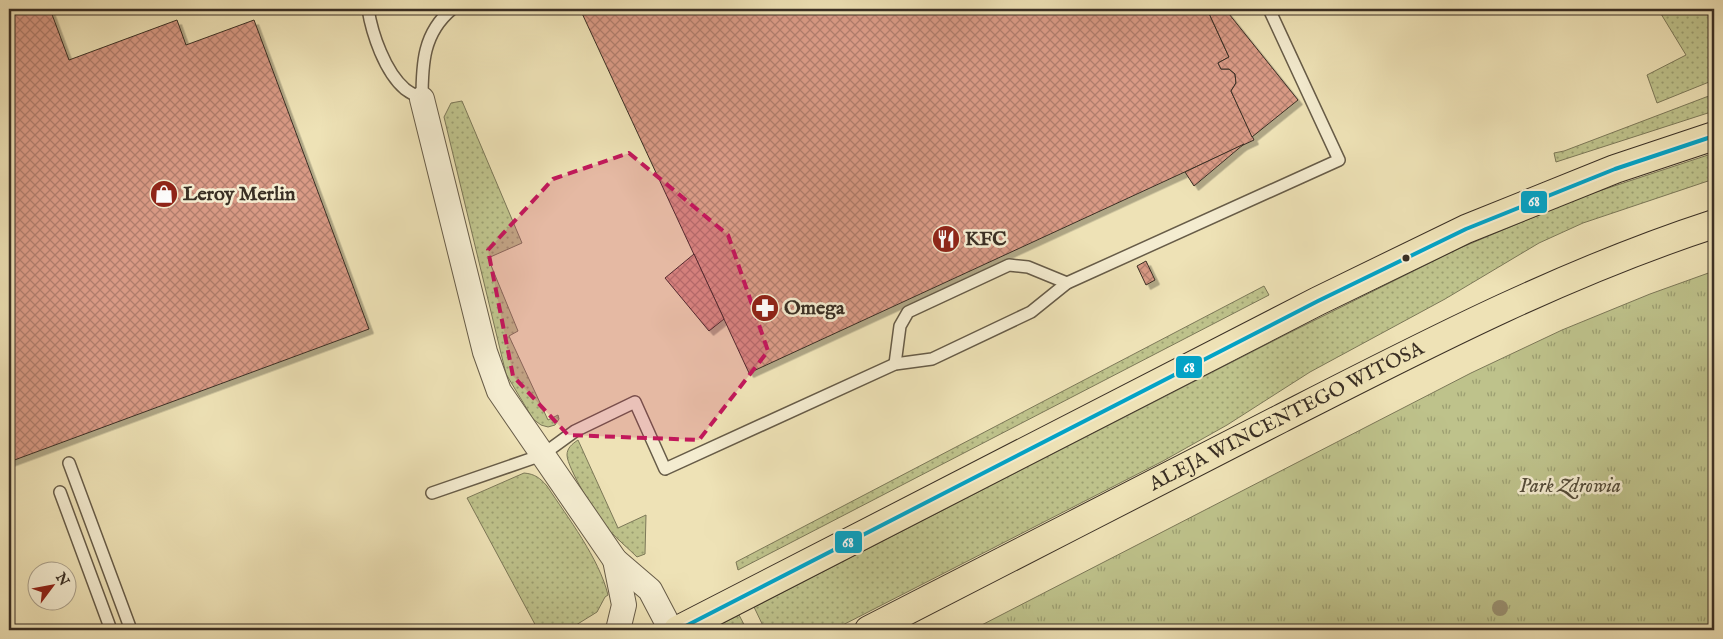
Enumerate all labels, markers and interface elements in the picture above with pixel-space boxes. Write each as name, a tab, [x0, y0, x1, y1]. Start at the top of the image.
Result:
shop icon: Leroy Merlin	[149, 179, 179, 209]
place label: Leroy Merlin	[183, 182, 296, 207]
line badge: 68	[1520, 190, 1548, 214]
text: 68	[1528, 193, 1540, 211]
restaurant icon: KFC	[931, 224, 961, 254]
place label: KFC	[965, 227, 1006, 252]
unlabelled marker	[1401, 253, 1411, 263]
pharmacy icon: Omega	[750, 293, 780, 323]
place label: Omega	[784, 296, 845, 321]
street label: ALEJA WINCENTEGO WITOSA	[1144, 336, 1428, 497]
line badge: 68	[1175, 355, 1203, 379]
text: 68	[1183, 359, 1195, 377]
park label: Park Zdrowia	[1519, 474, 1621, 500]
line badge: 68	[834, 530, 863, 554]
text: 68	[842, 534, 854, 552]
north arrow	[28, 562, 78, 612]
text: N	[51, 569, 73, 590]

